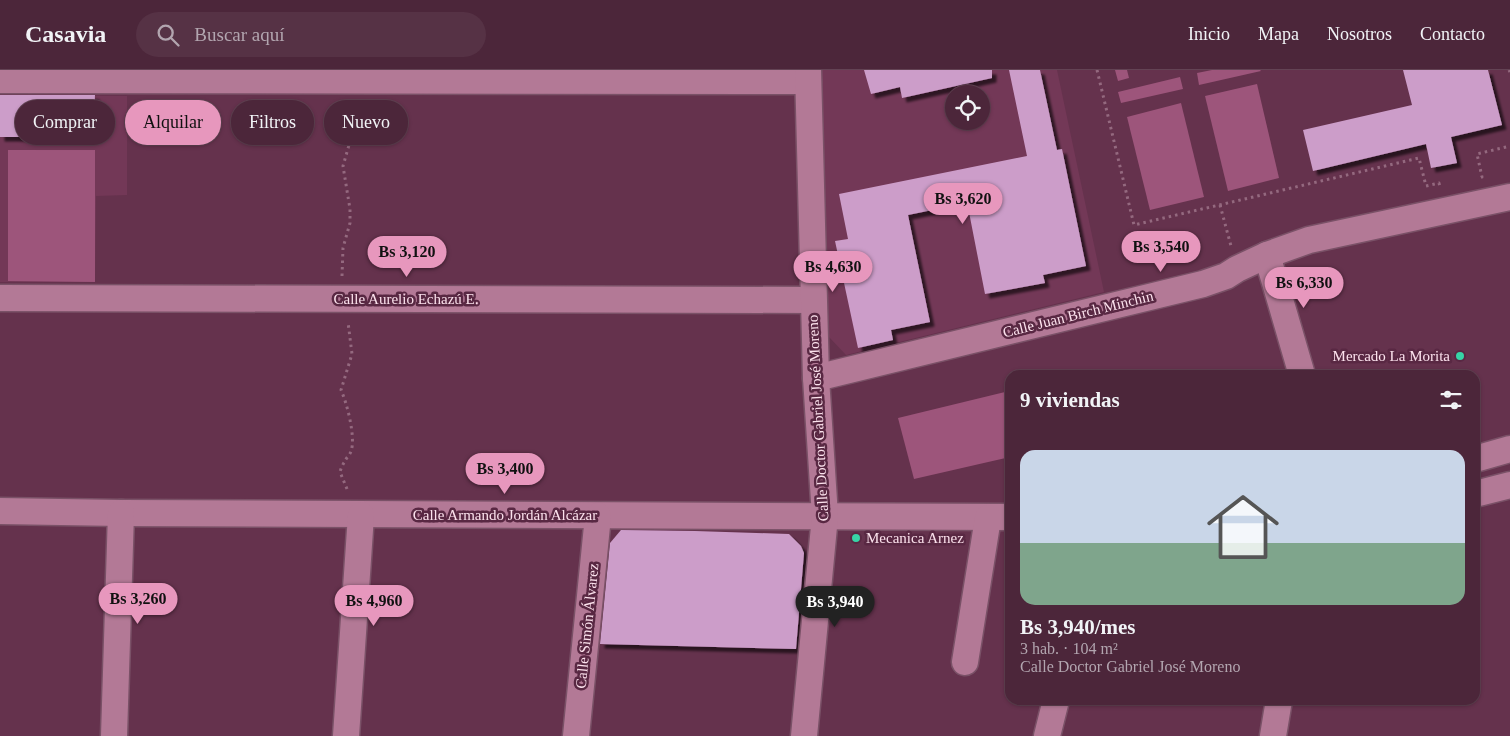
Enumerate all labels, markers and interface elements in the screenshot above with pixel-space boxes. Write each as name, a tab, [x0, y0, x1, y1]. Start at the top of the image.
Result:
search box	[136, 12, 486, 57]
text: Casavia	[25, 21, 106, 47]
icon: search	[154, 21, 182, 49]
text: Buscar aquí	[194, 24, 285, 45]
text: Inicio	[1188, 24, 1230, 44]
text: Mapa	[1258, 24, 1299, 44]
text: Nosotros	[1327, 24, 1392, 44]
text: Contacto	[1420, 24, 1485, 44]
map controls	[945, 85, 990, 130]
button: locate	[945, 85, 990, 130]
chip: Comprar	[15, 100, 115, 145]
chip: Alquilar	[125, 100, 221, 145]
chip: Filtros	[231, 100, 314, 145]
chip: Nuevo	[324, 100, 408, 145]
pin: Bs 3,620	[911, 182, 1015, 225]
text: Bs 3,620	[935, 190, 991, 207]
pin: Bs 3,540	[1109, 230, 1213, 273]
pin: Bs 3,120	[355, 236, 459, 278]
text: Bs 3,540	[1133, 238, 1189, 255]
text: Bs 3,120	[379, 243, 435, 260]
pin: Bs 4,630	[781, 250, 885, 293]
text: Bs 4,630	[805, 258, 861, 275]
pin: Bs 6,330	[1252, 266, 1356, 309]
text: Bs 6,330	[1276, 274, 1332, 291]
street label: Calle Juan Birch Minchin	[1001, 287, 1155, 340]
street label: Calle Aurelio Echazú E.	[334, 291, 478, 307]
street label: Calle Doctor Gabriel José Moreno	[805, 314, 831, 522]
place label: Mercado La Morita	[1333, 348, 1450, 364]
marker: Mercado La Morita	[1454, 350, 1466, 362]
icon: filters	[1437, 386, 1465, 414]
text: 9 viviendas	[1020, 388, 1120, 412]
pin: Bs 3,400	[453, 452, 557, 495]
text: Bs 3,400	[477, 460, 533, 477]
icon: home	[1198, 482, 1288, 572]
street label: Calle Armando Jordán Alcázar	[413, 507, 597, 523]
place label: Mecanica Arnez	[866, 530, 964, 546]
marker: Mecanica Arnez	[850, 532, 862, 544]
street label: Calle Simón Álvarez	[572, 562, 602, 689]
pin: Bs 3,260	[86, 582, 190, 625]
pin: Bs 4,960	[322, 584, 426, 627]
pin: Bs 3,940	[783, 586, 887, 628]
text: Bs 3,260	[110, 590, 166, 607]
text: Bs 4,960	[346, 592, 402, 609]
text: Bs 3,940	[807, 593, 863, 610]
text: Bs 3,940/mes	[1020, 615, 1136, 639]
text: 3 hab. · 104 m²	[1020, 640, 1118, 657]
text: Calle Doctor Gabriel José Moreno	[1020, 658, 1240, 675]

